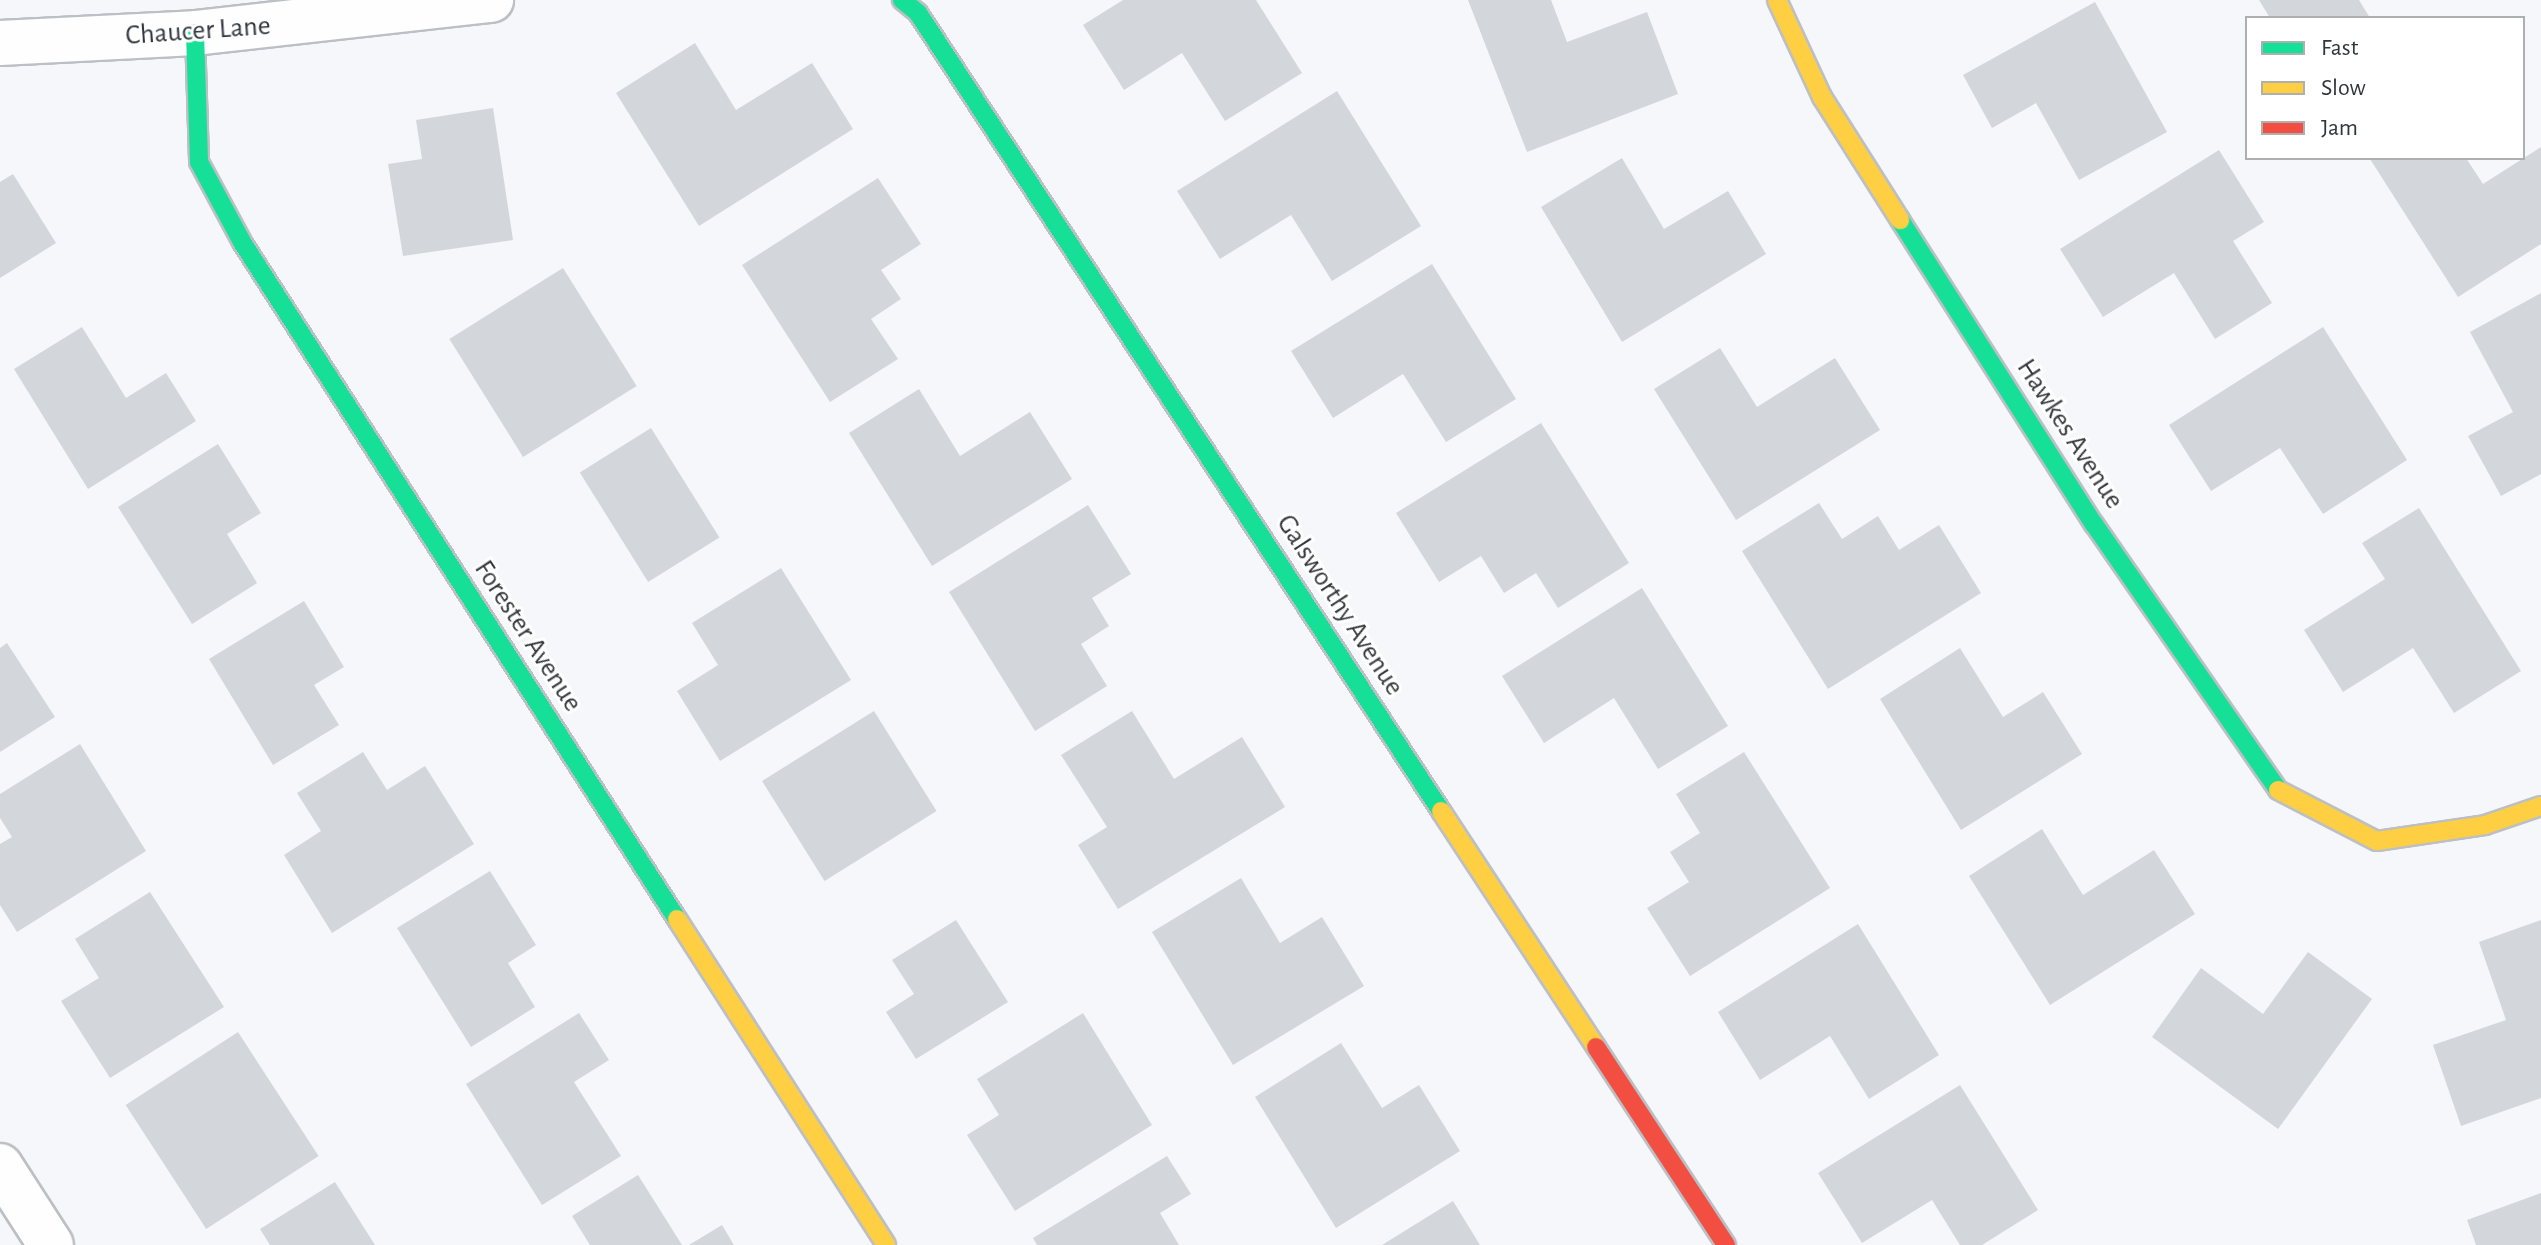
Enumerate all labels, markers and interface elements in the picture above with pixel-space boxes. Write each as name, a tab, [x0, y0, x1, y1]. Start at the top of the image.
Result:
street label: Chaucer Lane	[124, 9, 272, 53]
legend	[2245, 16, 2525, 160]
text: Fast	[2321, 36, 2358, 60]
text: Slow	[2321, 76, 2366, 100]
text: Jam	[2321, 116, 2358, 140]
street label: Hawkes Avenue	[2009, 353, 2131, 515]
street label: Galsworthy Avenue	[1269, 508, 1411, 702]
street label: Forester Avenue	[467, 554, 589, 718]

